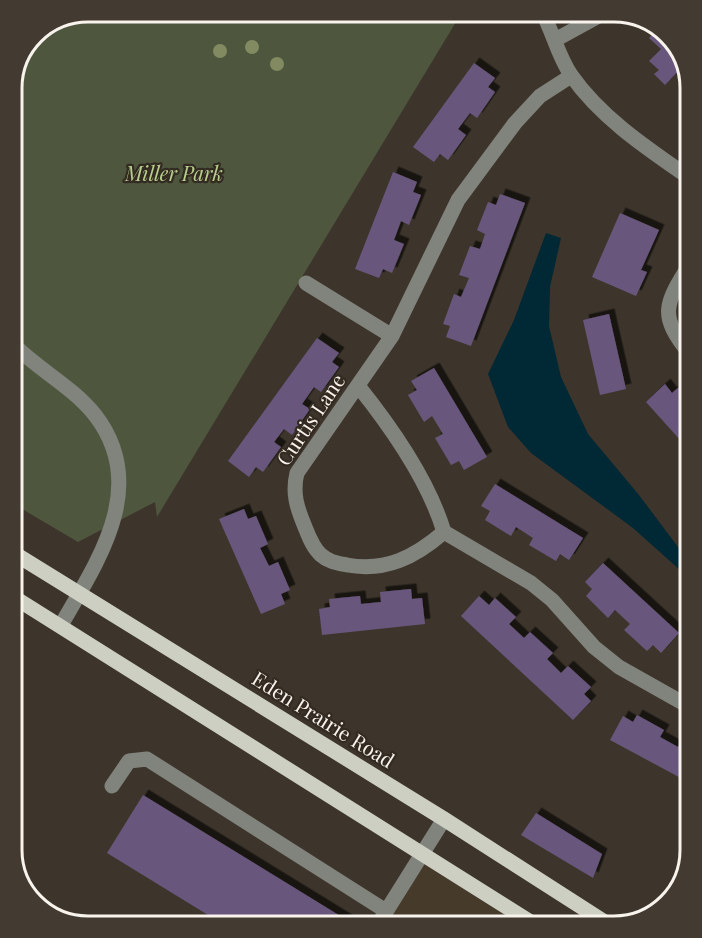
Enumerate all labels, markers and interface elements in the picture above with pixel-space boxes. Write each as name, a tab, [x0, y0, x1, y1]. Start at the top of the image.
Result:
park label: Miller Park	[124, 159, 223, 186]
street label: Curtis Lane	[269, 368, 350, 470]
street label: Eden Prairie Road	[248, 664, 400, 773]

